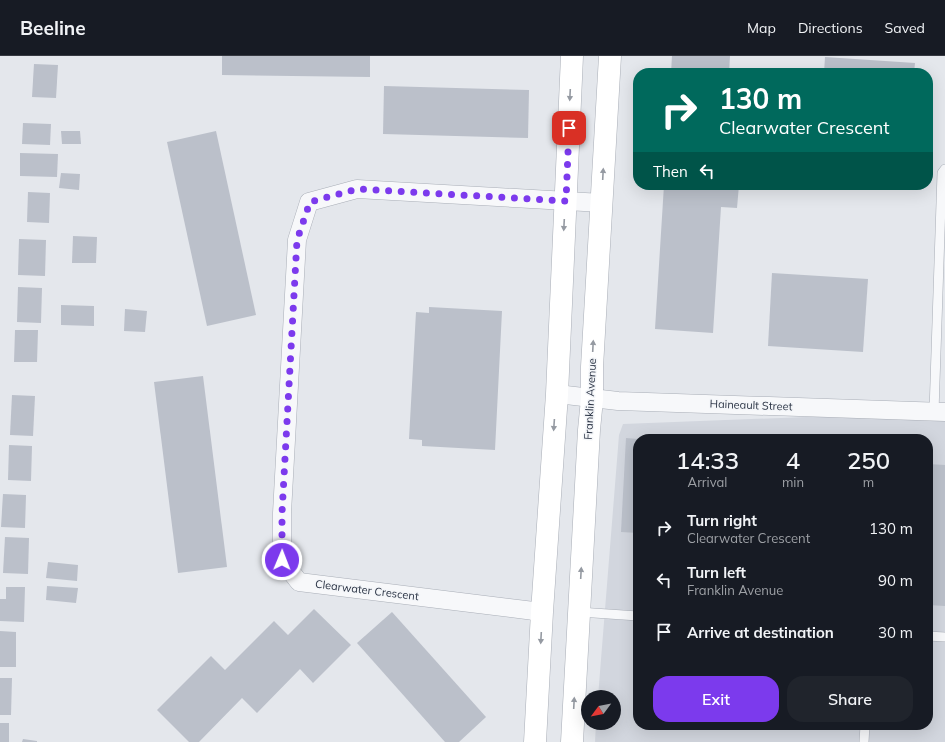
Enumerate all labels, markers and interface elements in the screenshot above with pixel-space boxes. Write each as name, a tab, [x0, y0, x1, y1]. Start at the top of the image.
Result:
text: Beeline	[20, 16, 86, 40]
text: Map	[747, 19, 776, 37]
text: Directions	[798, 19, 863, 37]
text: Saved	[885, 19, 925, 37]
text: 130 m	[719, 81, 802, 116]
icon: right	[653, 84, 705, 136]
one-way arrow	[567, 89, 574, 101]
pin	[552, 111, 586, 145]
text: Clearwater Crescent	[719, 116, 890, 139]
icon: arrive	[558, 117, 580, 139]
icon: left	[696, 160, 718, 182]
text: Then	[653, 162, 688, 181]
one-way arrow	[600, 168, 607, 180]
one-way arrow	[561, 219, 568, 231]
one-way arrow	[590, 340, 597, 352]
street label: Franklin Avenue	[581, 358, 599, 440]
street label: Haineault Street	[709, 397, 793, 413]
one-way arrow	[551, 419, 558, 431]
text: 14:33	[676, 445, 739, 475]
text: 4	[786, 445, 800, 475]
text: 250	[847, 445, 890, 475]
text: Arrival	[688, 474, 727, 490]
text: min	[782, 474, 804, 490]
text: m	[863, 474, 874, 490]
text: Turn right	[687, 511, 757, 530]
icon: right	[653, 517, 675, 539]
text: 130 m	[869, 519, 913, 538]
text: Clearwater Crescent	[687, 530, 810, 546]
position arrow	[261, 539, 303, 581]
text: Turn left	[687, 563, 746, 582]
one-way arrow	[578, 566, 584, 579]
icon: left	[653, 569, 675, 591]
text: 90 m	[878, 571, 913, 590]
street label: Clearwater Crescent	[314, 577, 420, 603]
text: Franklin Avenue	[687, 582, 783, 598]
icon: arrive	[653, 621, 675, 643]
text: Arrive at destination	[687, 623, 834, 642]
text: 30 m	[878, 623, 913, 642]
one-way arrow	[537, 632, 544, 644]
button: Exit	[653, 676, 779, 722]
button: Share	[787, 676, 913, 722]
north arrow	[581, 690, 621, 730]
map controls	[581, 690, 621, 730]
one-way arrow	[571, 696, 577, 709]

